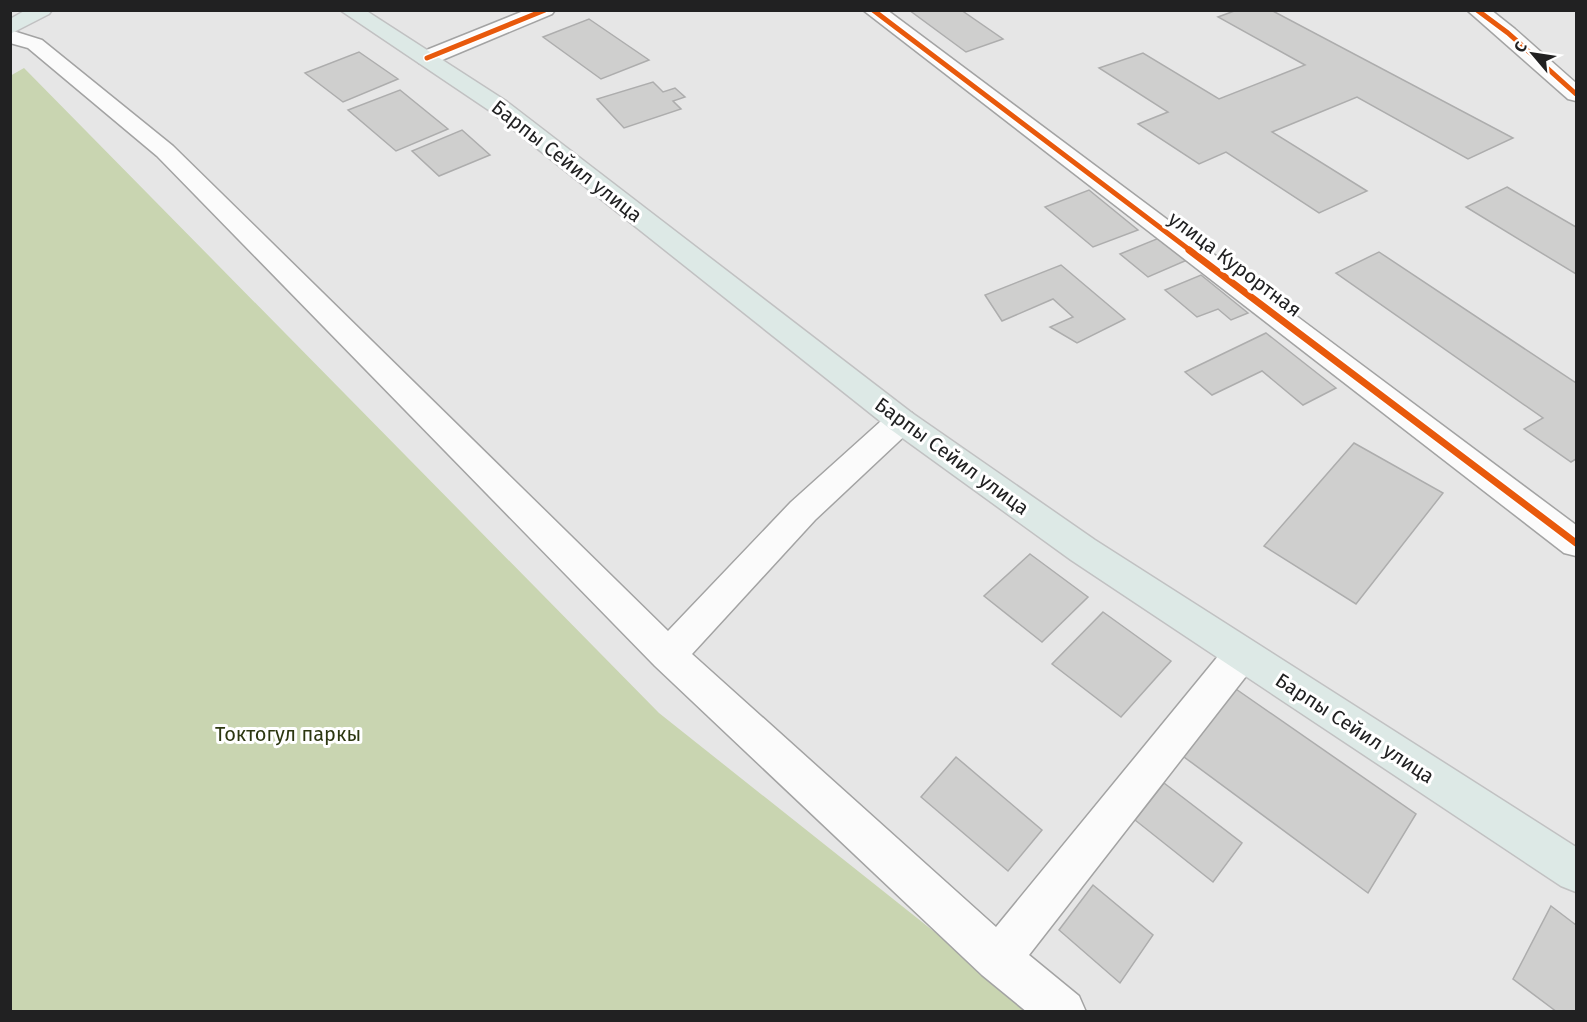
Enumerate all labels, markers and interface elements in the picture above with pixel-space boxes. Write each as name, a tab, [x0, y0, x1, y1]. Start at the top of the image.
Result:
north arrow	[1503, 24, 1563, 84]
text: С	[1510, 38, 1531, 56]
street label: Барпы Сейил улица	[487, 95, 647, 227]
street label: улица Курортная	[1164, 206, 1306, 322]
street label: Барпы Сейил улица	[870, 392, 1034, 520]
street label: Барпы Сейил улица	[1271, 668, 1439, 788]
park label: Токтогул паркы	[215, 722, 361, 746]

